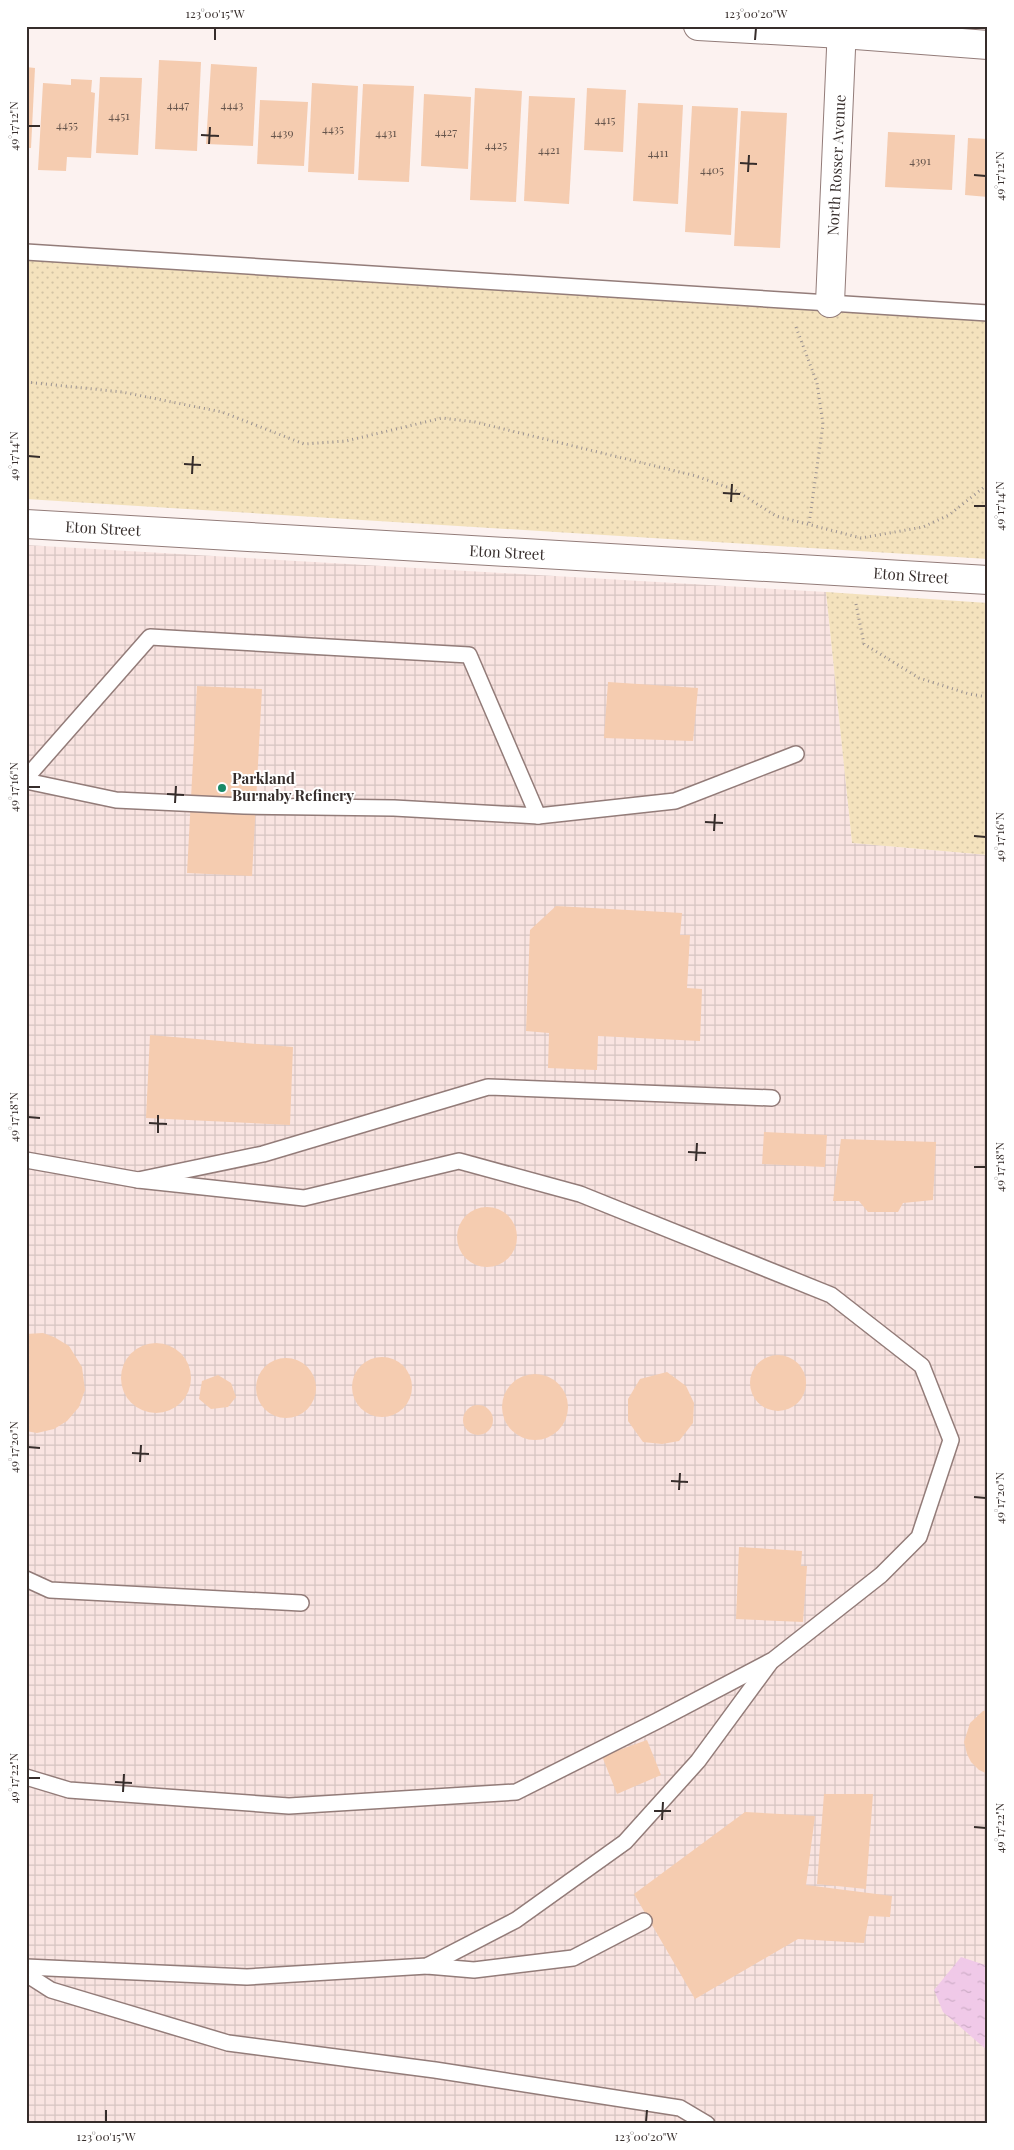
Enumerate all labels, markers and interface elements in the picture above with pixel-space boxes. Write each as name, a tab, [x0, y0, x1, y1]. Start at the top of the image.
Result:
text: 123°00'15"W	[185, 5, 245, 21]
text: 123°00'20"W	[725, 5, 787, 21]
street label: North Rosser Avenue	[822, 94, 850, 236]
house number: 4447	[167, 96, 189, 112]
house number: 4443	[221, 96, 243, 112]
text: 49°17'12"N	[5, 101, 21, 151]
house number: 4451	[108, 107, 130, 123]
house number: 4415	[594, 111, 616, 127]
house number: 4455	[56, 116, 78, 132]
house number: 4435	[322, 120, 344, 136]
house number: 4427	[435, 123, 457, 139]
house number: 4439	[270, 124, 294, 140]
house number: 4431	[375, 124, 397, 140]
house number: 4425	[485, 136, 507, 152]
house number: 4421	[538, 141, 561, 157]
house number: 4411	[648, 144, 669, 160]
text: 49°17'12"N	[991, 151, 1007, 201]
house number: 4391	[909, 152, 931, 168]
house number: 4405	[700, 161, 724, 177]
text: 49°17'14"N	[5, 431, 21, 481]
text: 49°17'14"N	[991, 481, 1007, 531]
street label: Eton Street	[65, 516, 142, 540]
street label: Eton Street	[469, 540, 546, 564]
street label: Eton Street	[873, 562, 950, 588]
text: 49°17'16"N	[5, 762, 21, 812]
place label: Parkland Burnaby Refinery	[232, 768, 354, 805]
marker: Parkland Burnaby Refinery	[216, 782, 228, 794]
text: 49°17'16"N	[991, 812, 1007, 862]
text: 49°17'18"N	[5, 1092, 21, 1142]
text: 49°17'18"N	[991, 1142, 1007, 1192]
text: 49°17'20"N	[5, 1420, 21, 1473]
text: 49°17'20"N	[991, 1471, 1007, 1524]
text: 49°17'22"N	[5, 1752, 21, 1803]
text: 49°17'22"N	[991, 1802, 1007, 1853]
text: 123°00'15"W	[76, 2128, 136, 2144]
text: 123°00'20"W	[615, 2128, 677, 2144]

